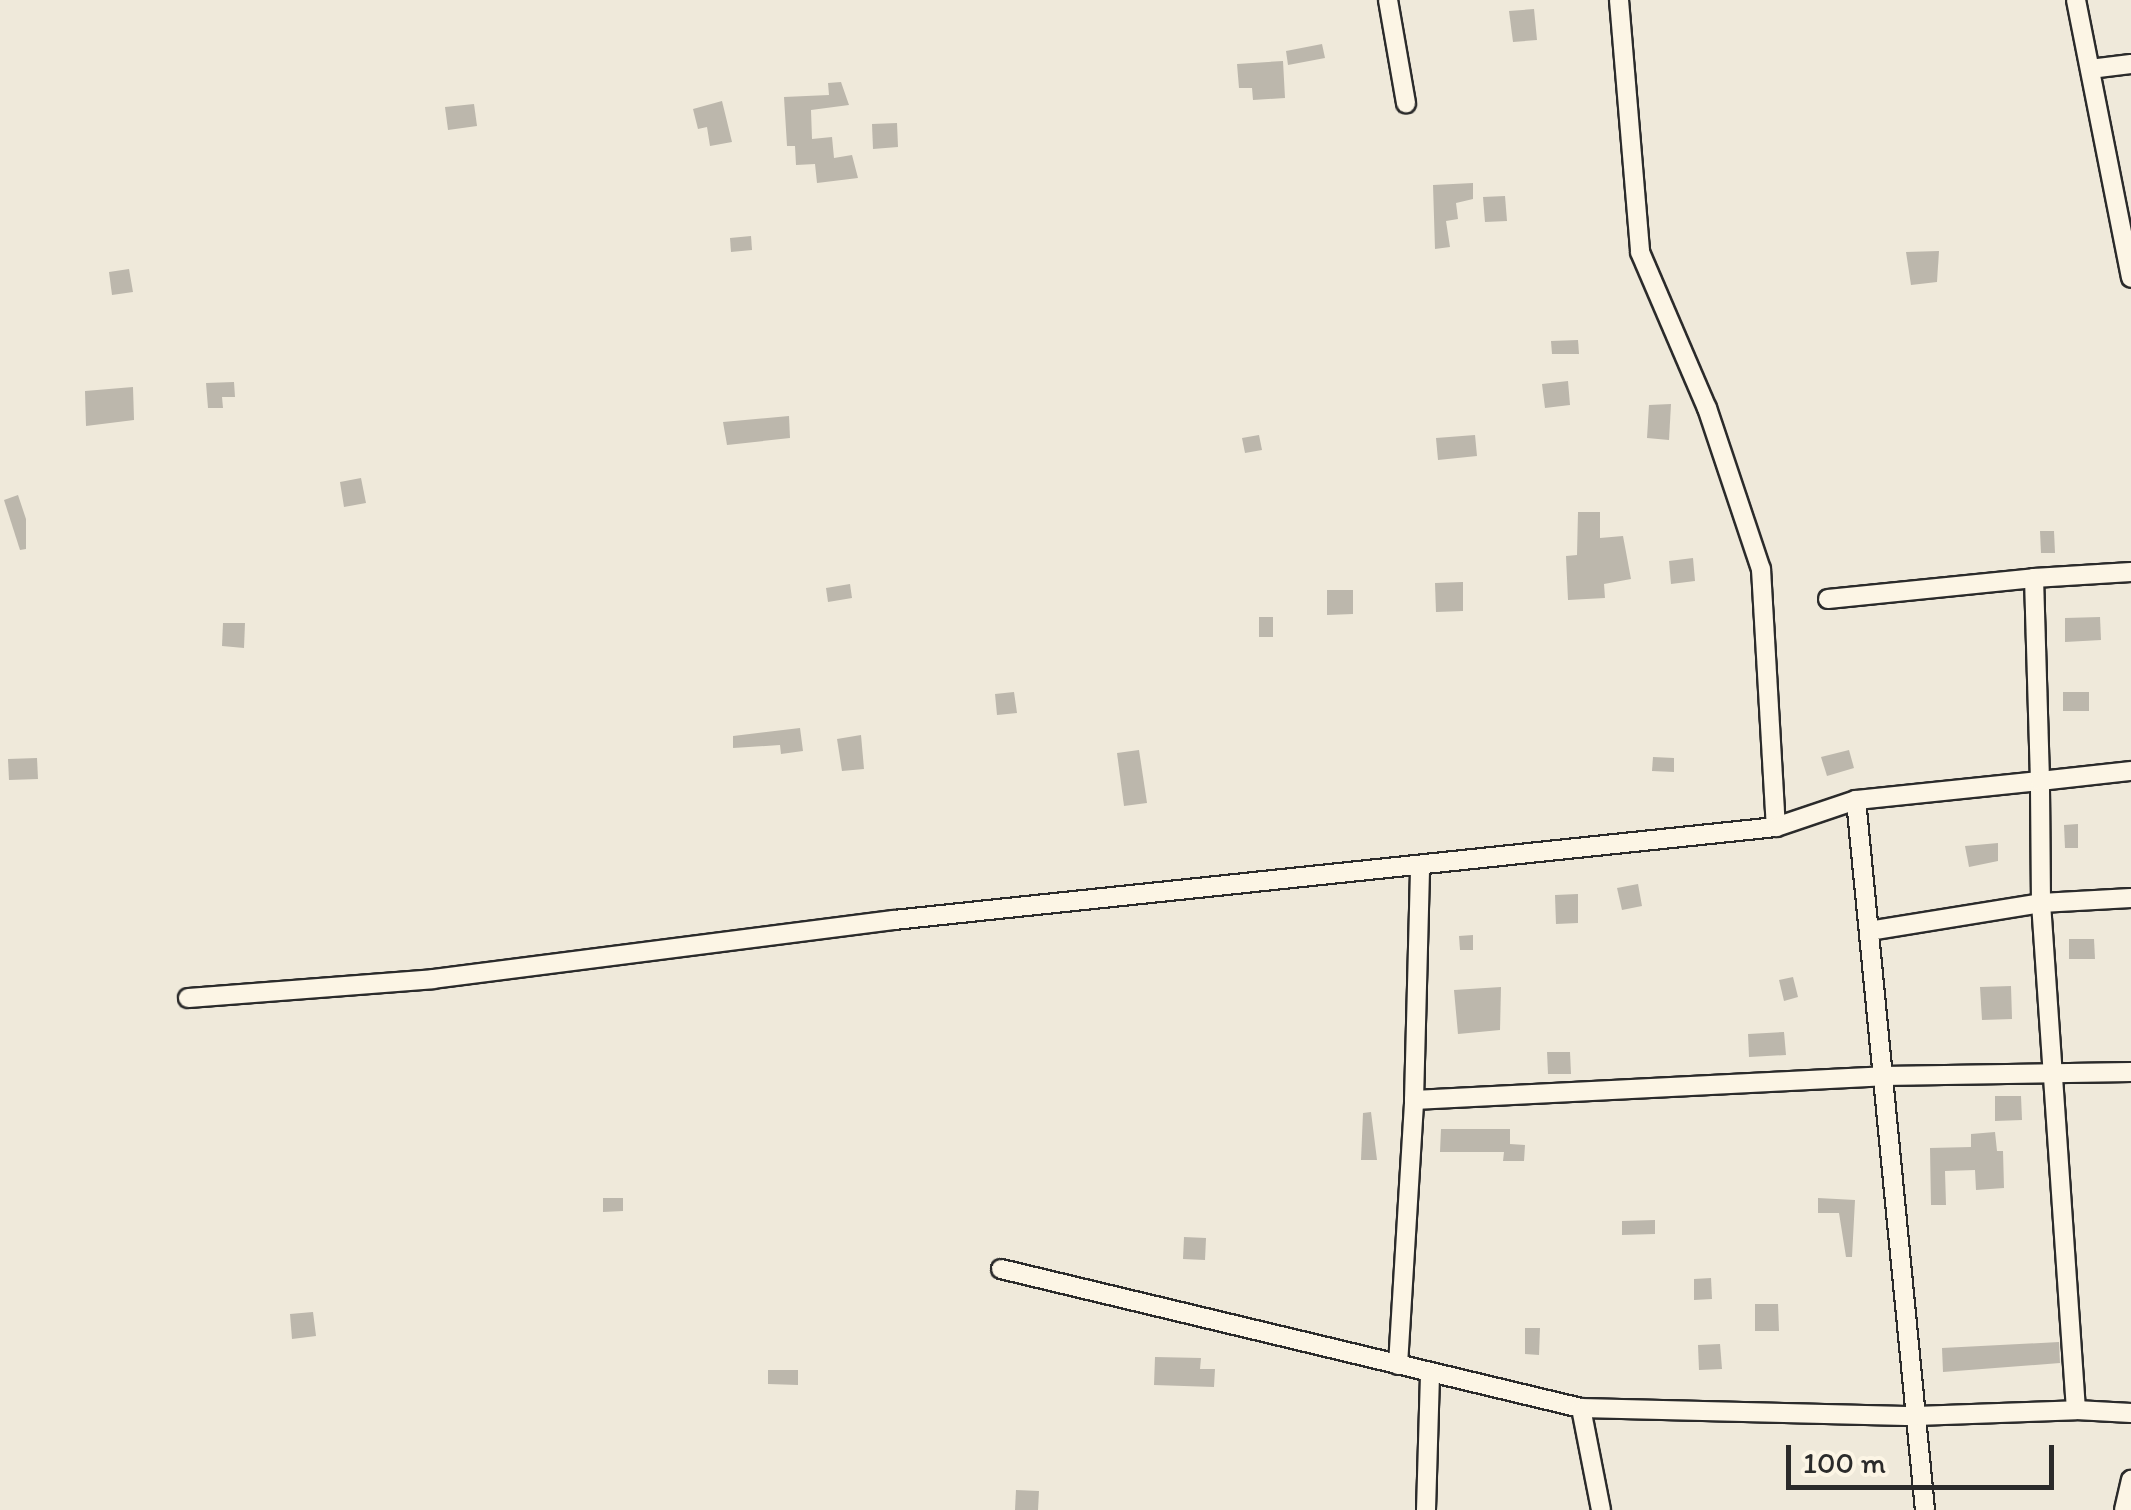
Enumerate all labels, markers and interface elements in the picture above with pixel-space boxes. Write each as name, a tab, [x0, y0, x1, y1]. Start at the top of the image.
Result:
scale bar	[1791, 1425, 2058, 1487]
text: 100 m	[1803, 1444, 1886, 1481]

